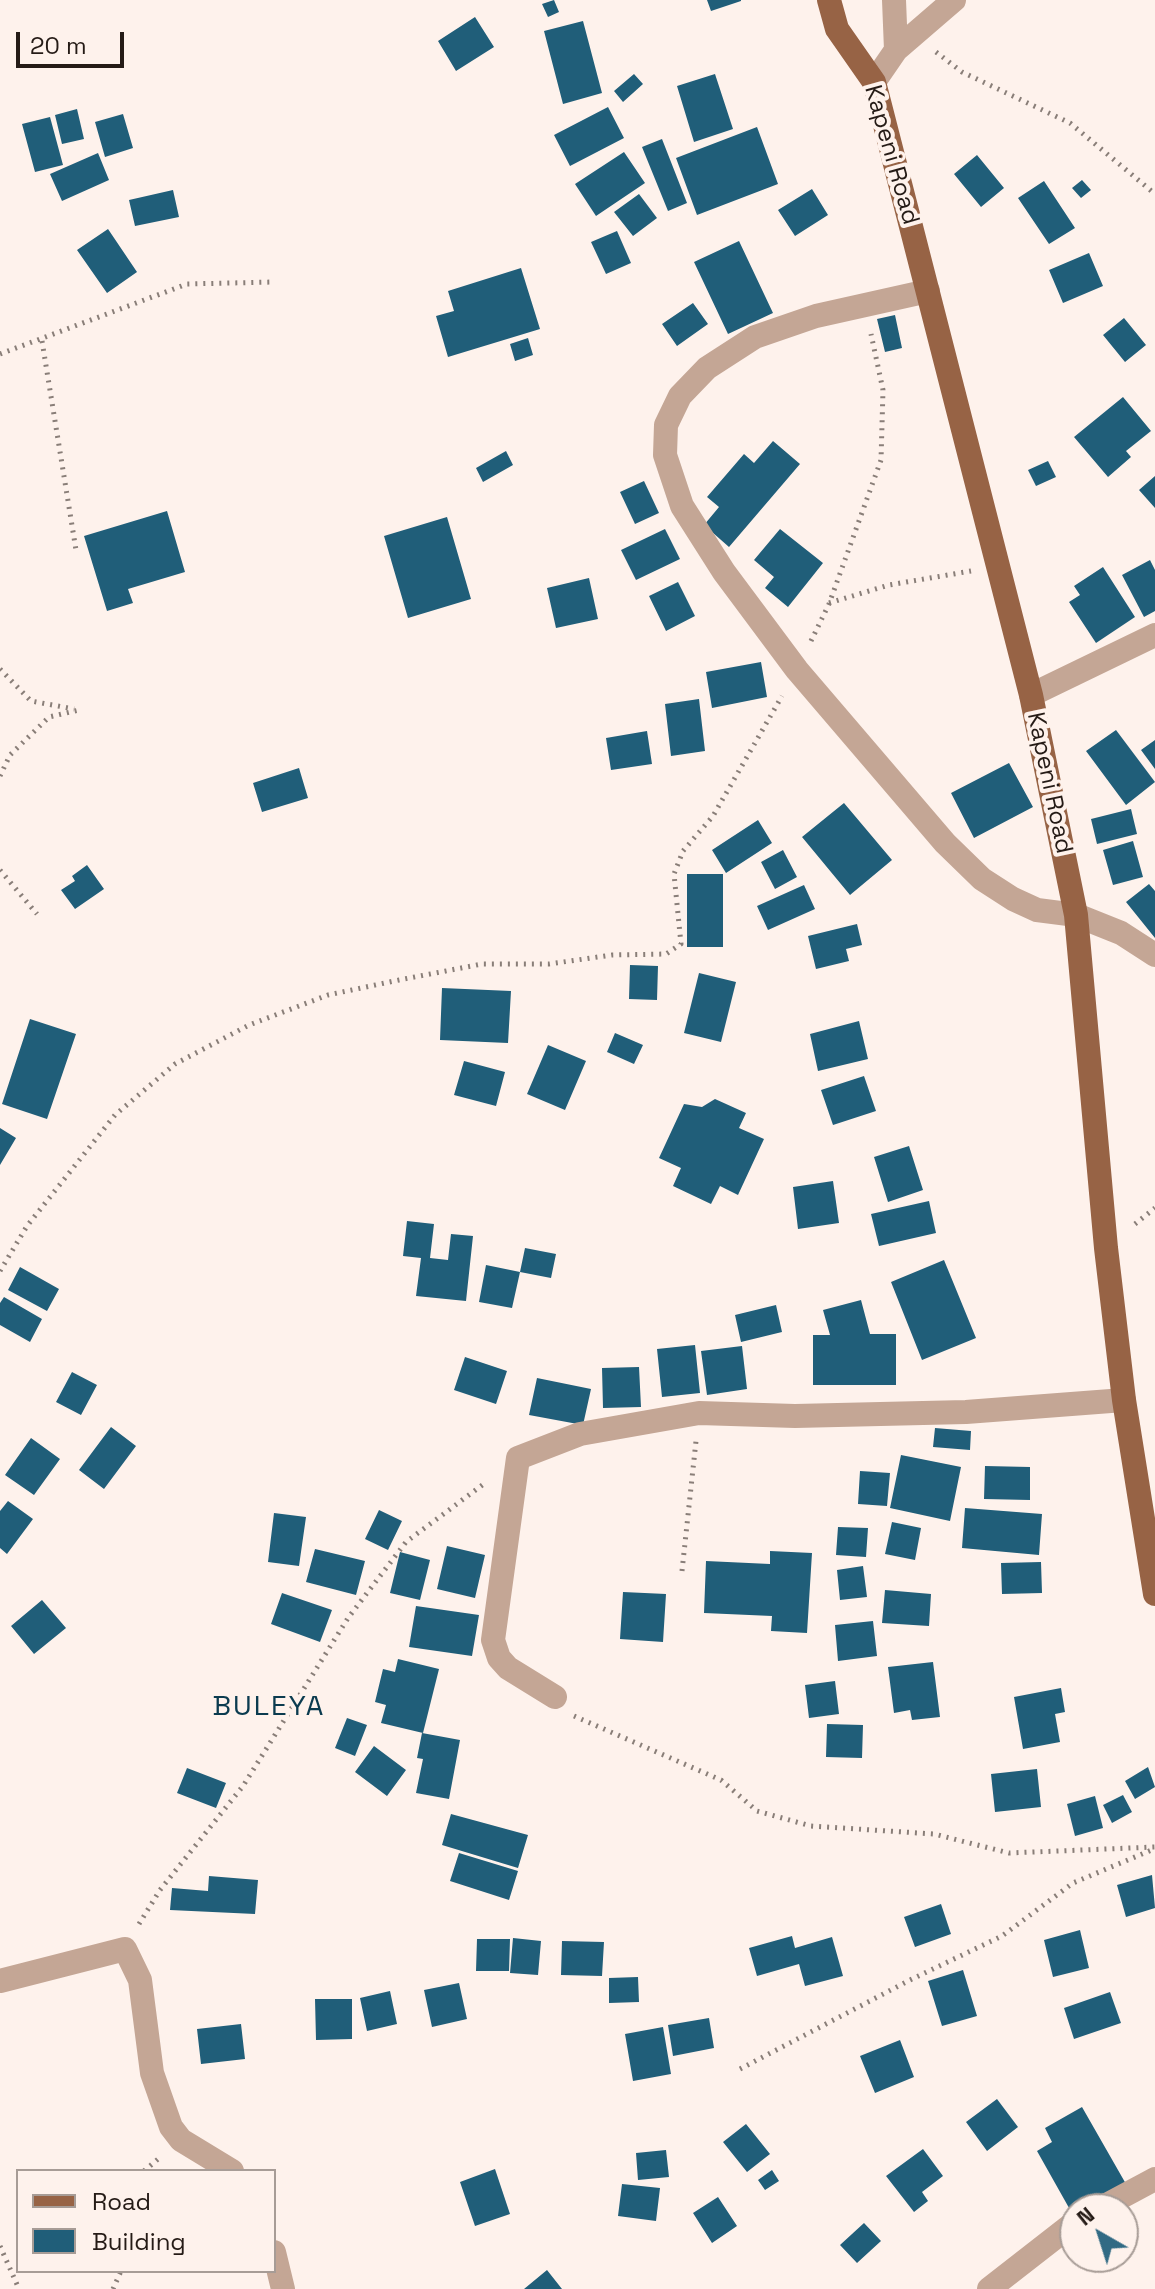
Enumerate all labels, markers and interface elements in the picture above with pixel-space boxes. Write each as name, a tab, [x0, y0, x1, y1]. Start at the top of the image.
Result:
scale bar	[20, 16, 128, 66]
text: 20 m	[30, 30, 87, 61]
street label: Kapeni Road	[857, 82, 925, 228]
street label: Kapeni Road	[1020, 710, 1078, 856]
district label: BULEYA	[213, 1690, 325, 1724]
legend	[16, 2169, 276, 2273]
text: Road	[92, 2186, 151, 2217]
north arrow	[1059, 2193, 1139, 2273]
text: N	[1071, 2200, 1100, 2231]
text: Building	[92, 2226, 186, 2257]

